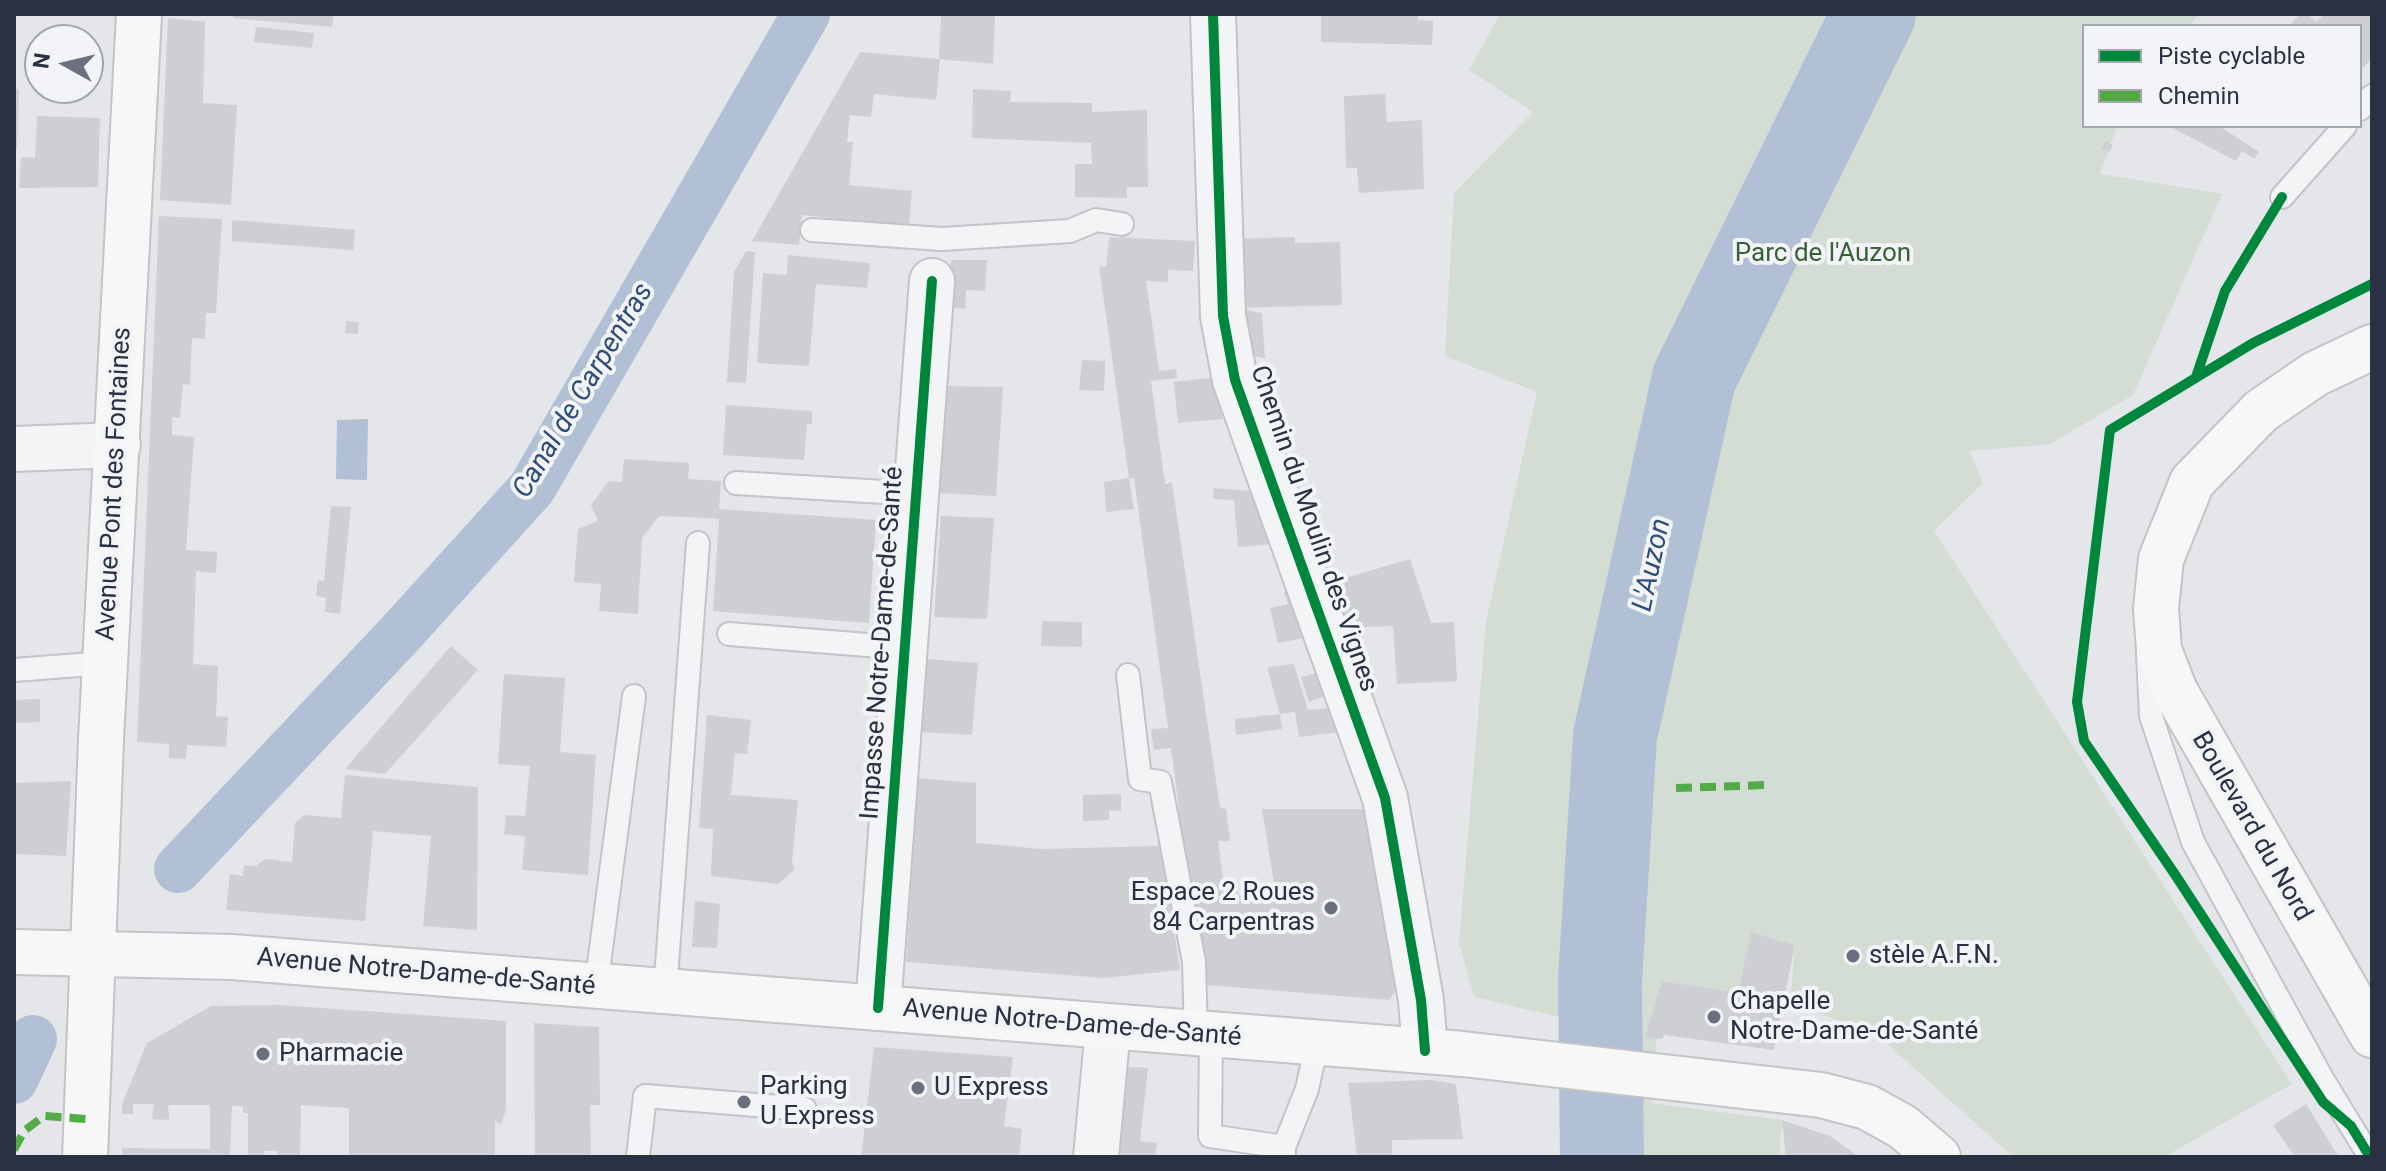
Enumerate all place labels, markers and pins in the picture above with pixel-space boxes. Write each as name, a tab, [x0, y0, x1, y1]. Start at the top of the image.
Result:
place label: Espace 2 Roues 84 Carpentras	[1131, 877, 1315, 938]
marker: Espace 2 Roues 84 Carpentras	[1322, 899, 1340, 917]
place label: stèle A.F.N.	[1869, 940, 1999, 972]
marker: stèle A.F.N.	[1844, 947, 1862, 965]
place label: Chapelle Notre-Dame-de-Santé	[1730, 986, 1978, 1048]
marker: Chapelle Notre-Dame-de-Santé	[1705, 1008, 1723, 1026]
place label: Pharmacie	[279, 1038, 403, 1070]
marker: Pharmacie	[254, 1045, 272, 1063]
place label: Parking U Express	[760, 1071, 875, 1132]
place label: U Express	[934, 1072, 1049, 1104]
marker: U Express	[909, 1079, 927, 1097]
marker: Parking U Express	[735, 1093, 753, 1111]

